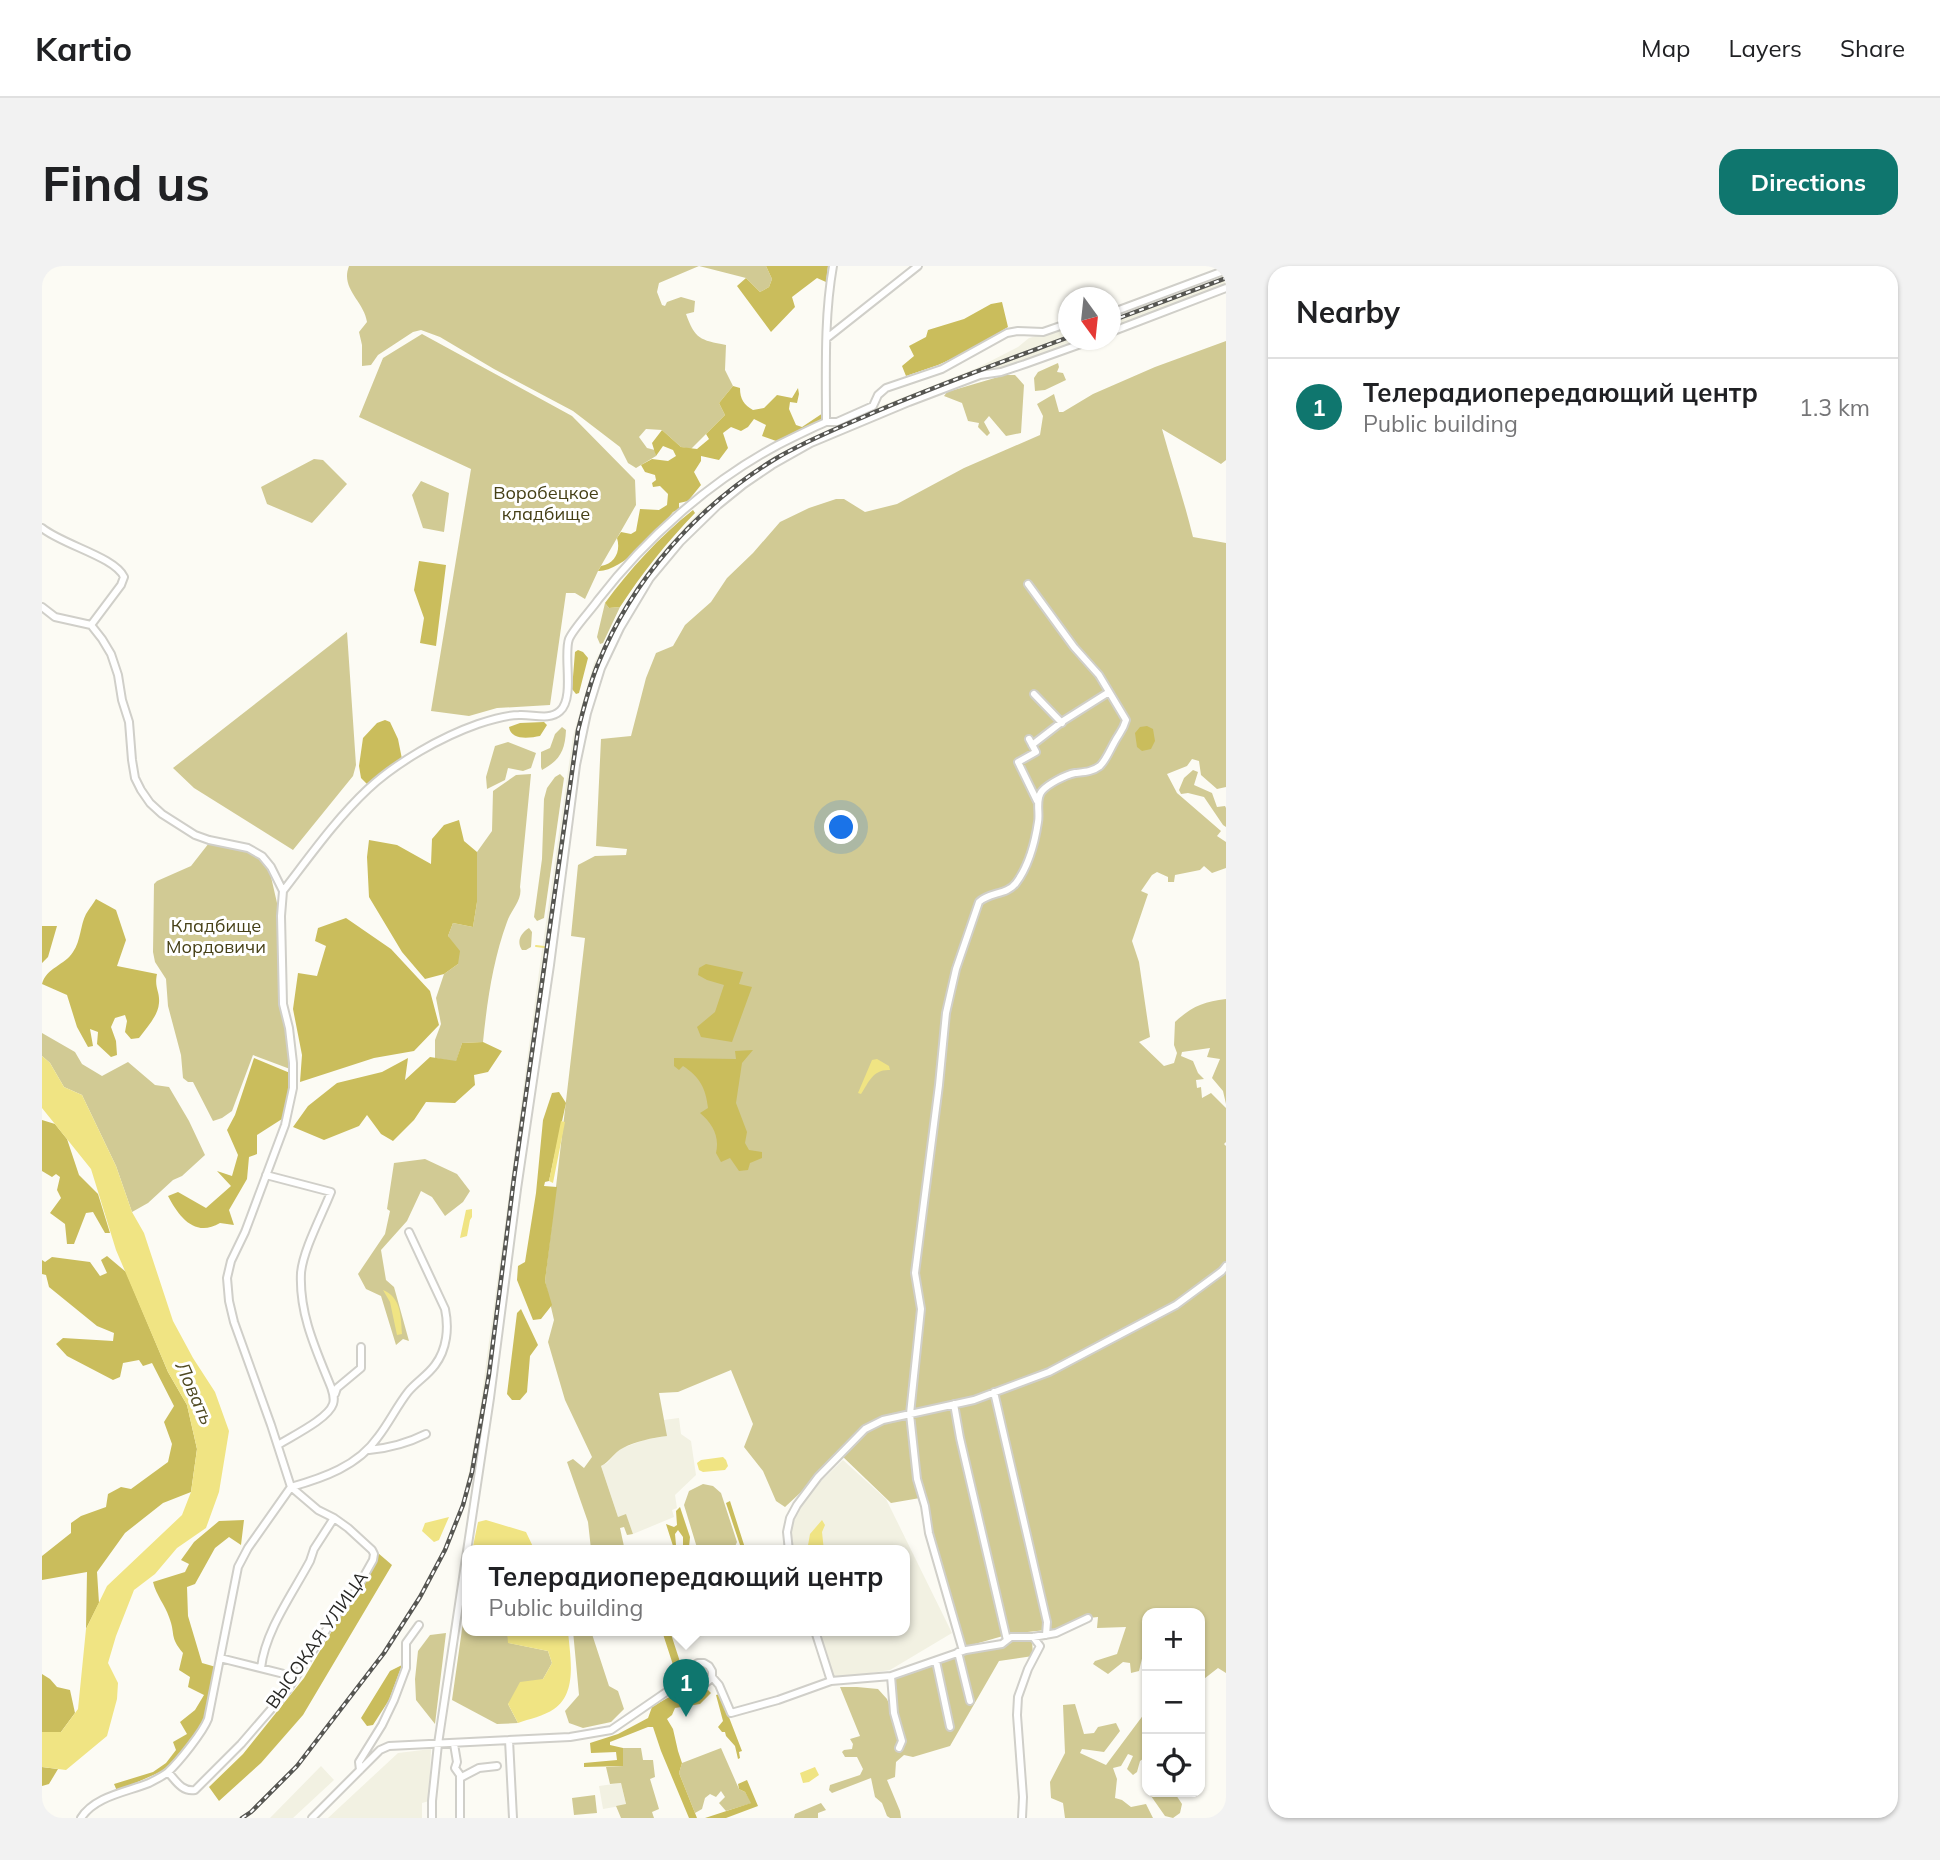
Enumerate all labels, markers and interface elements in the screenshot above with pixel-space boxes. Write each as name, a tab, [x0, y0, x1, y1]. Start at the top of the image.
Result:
text: Kartio	[35, 28, 132, 69]
text: Map	[1641, 33, 1690, 63]
text: Layers	[1728, 33, 1802, 63]
text: Share	[1840, 33, 1905, 63]
button: Directions	[1719, 149, 1898, 215]
text: Find us	[42, 152, 210, 213]
north arrow	[1058, 287, 1121, 350]
text: Nearby	[1296, 293, 1400, 331]
text: Телерадиопередающий центр	[1363, 376, 1758, 409]
text: 1	[1312, 393, 1326, 422]
text: 1.3 km	[1799, 393, 1870, 422]
text: Public building	[1363, 409, 1518, 438]
park label: Воробецкое кладбище	[493, 481, 599, 525]
your location	[824, 810, 858, 844]
park label: Кладбище Мордовичи	[166, 914, 266, 958]
water label: Ловать	[170, 1357, 220, 1428]
popup	[462, 1545, 910, 1636]
text: Телерадиопередающий центр	[489, 1560, 883, 1593]
street label: ВЫСОКАЯ УЛИЦА	[261, 1567, 373, 1713]
text: Public building	[489, 1593, 643, 1622]
map controls	[1142, 1608, 1205, 1797]
button: +	[1142, 1608, 1205, 1671]
pin: 1	[663, 1659, 709, 1717]
button: −	[1142, 1671, 1205, 1734]
button: locate	[1142, 1734, 1205, 1797]

